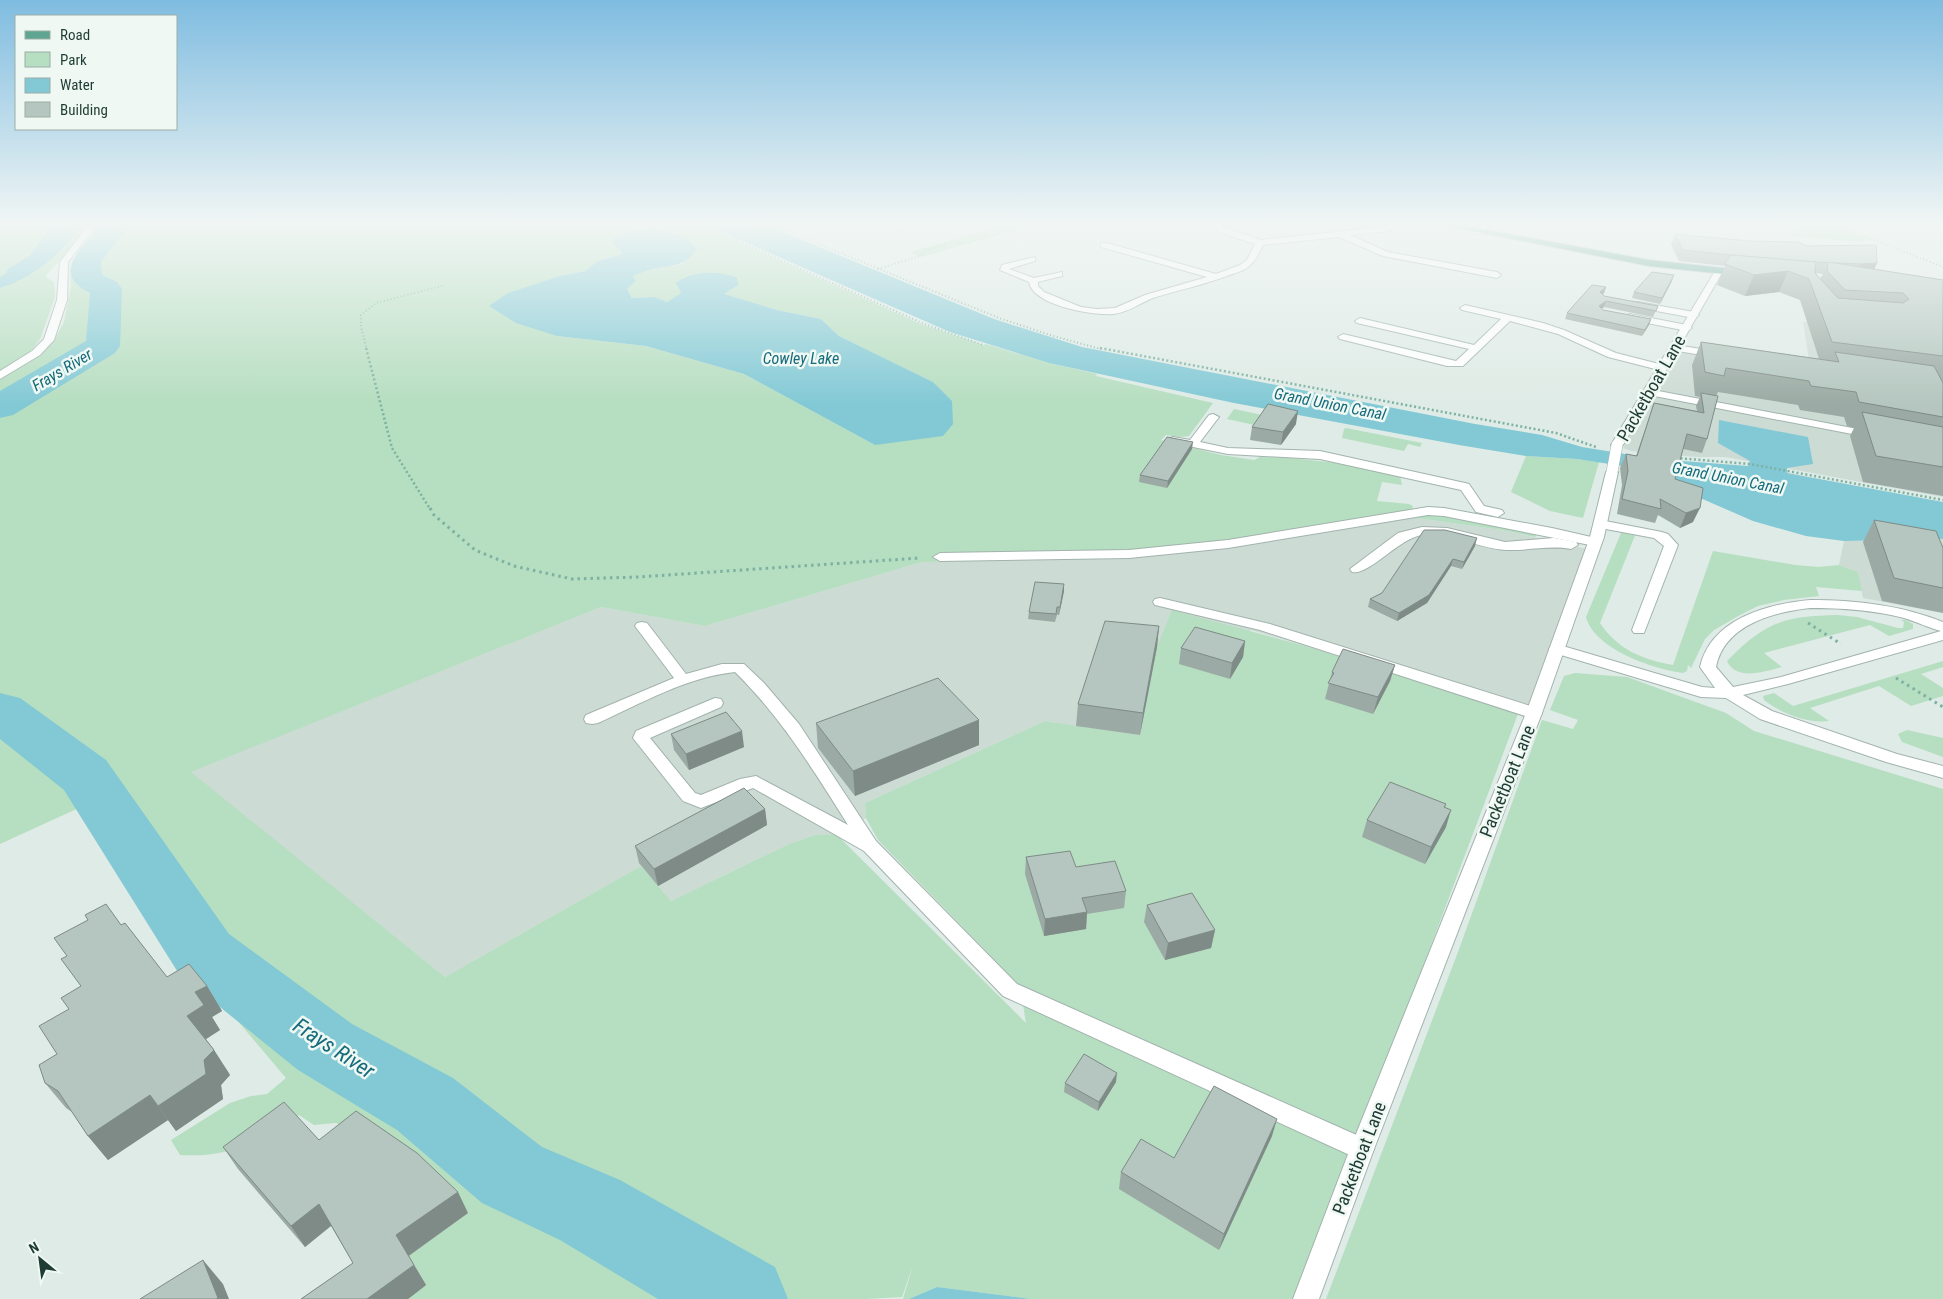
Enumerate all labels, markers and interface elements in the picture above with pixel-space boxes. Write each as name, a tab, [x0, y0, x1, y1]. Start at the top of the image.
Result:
legend	[15, 15, 178, 130]
text: Road	[60, 26, 90, 44]
text: Park	[60, 51, 87, 69]
text: Water	[60, 76, 95, 94]
text: Building	[60, 101, 108, 119]
street label: Packetboat Lane	[1612, 331, 1690, 445]
water label: Frays River	[29, 344, 96, 395]
water label: Cowley Lake	[763, 349, 839, 368]
water label: Grand Union Canal	[1273, 384, 1388, 424]
water label: Grand Union Canal	[1671, 458, 1786, 498]
street label: Packetboat Lane	[1475, 722, 1539, 840]
water label: Frays River	[289, 1013, 380, 1084]
street label: Packetboat Lane	[1328, 1099, 1390, 1217]
north arrow	[15, 1234, 65, 1284]
text: N	[26, 1239, 41, 1257]

